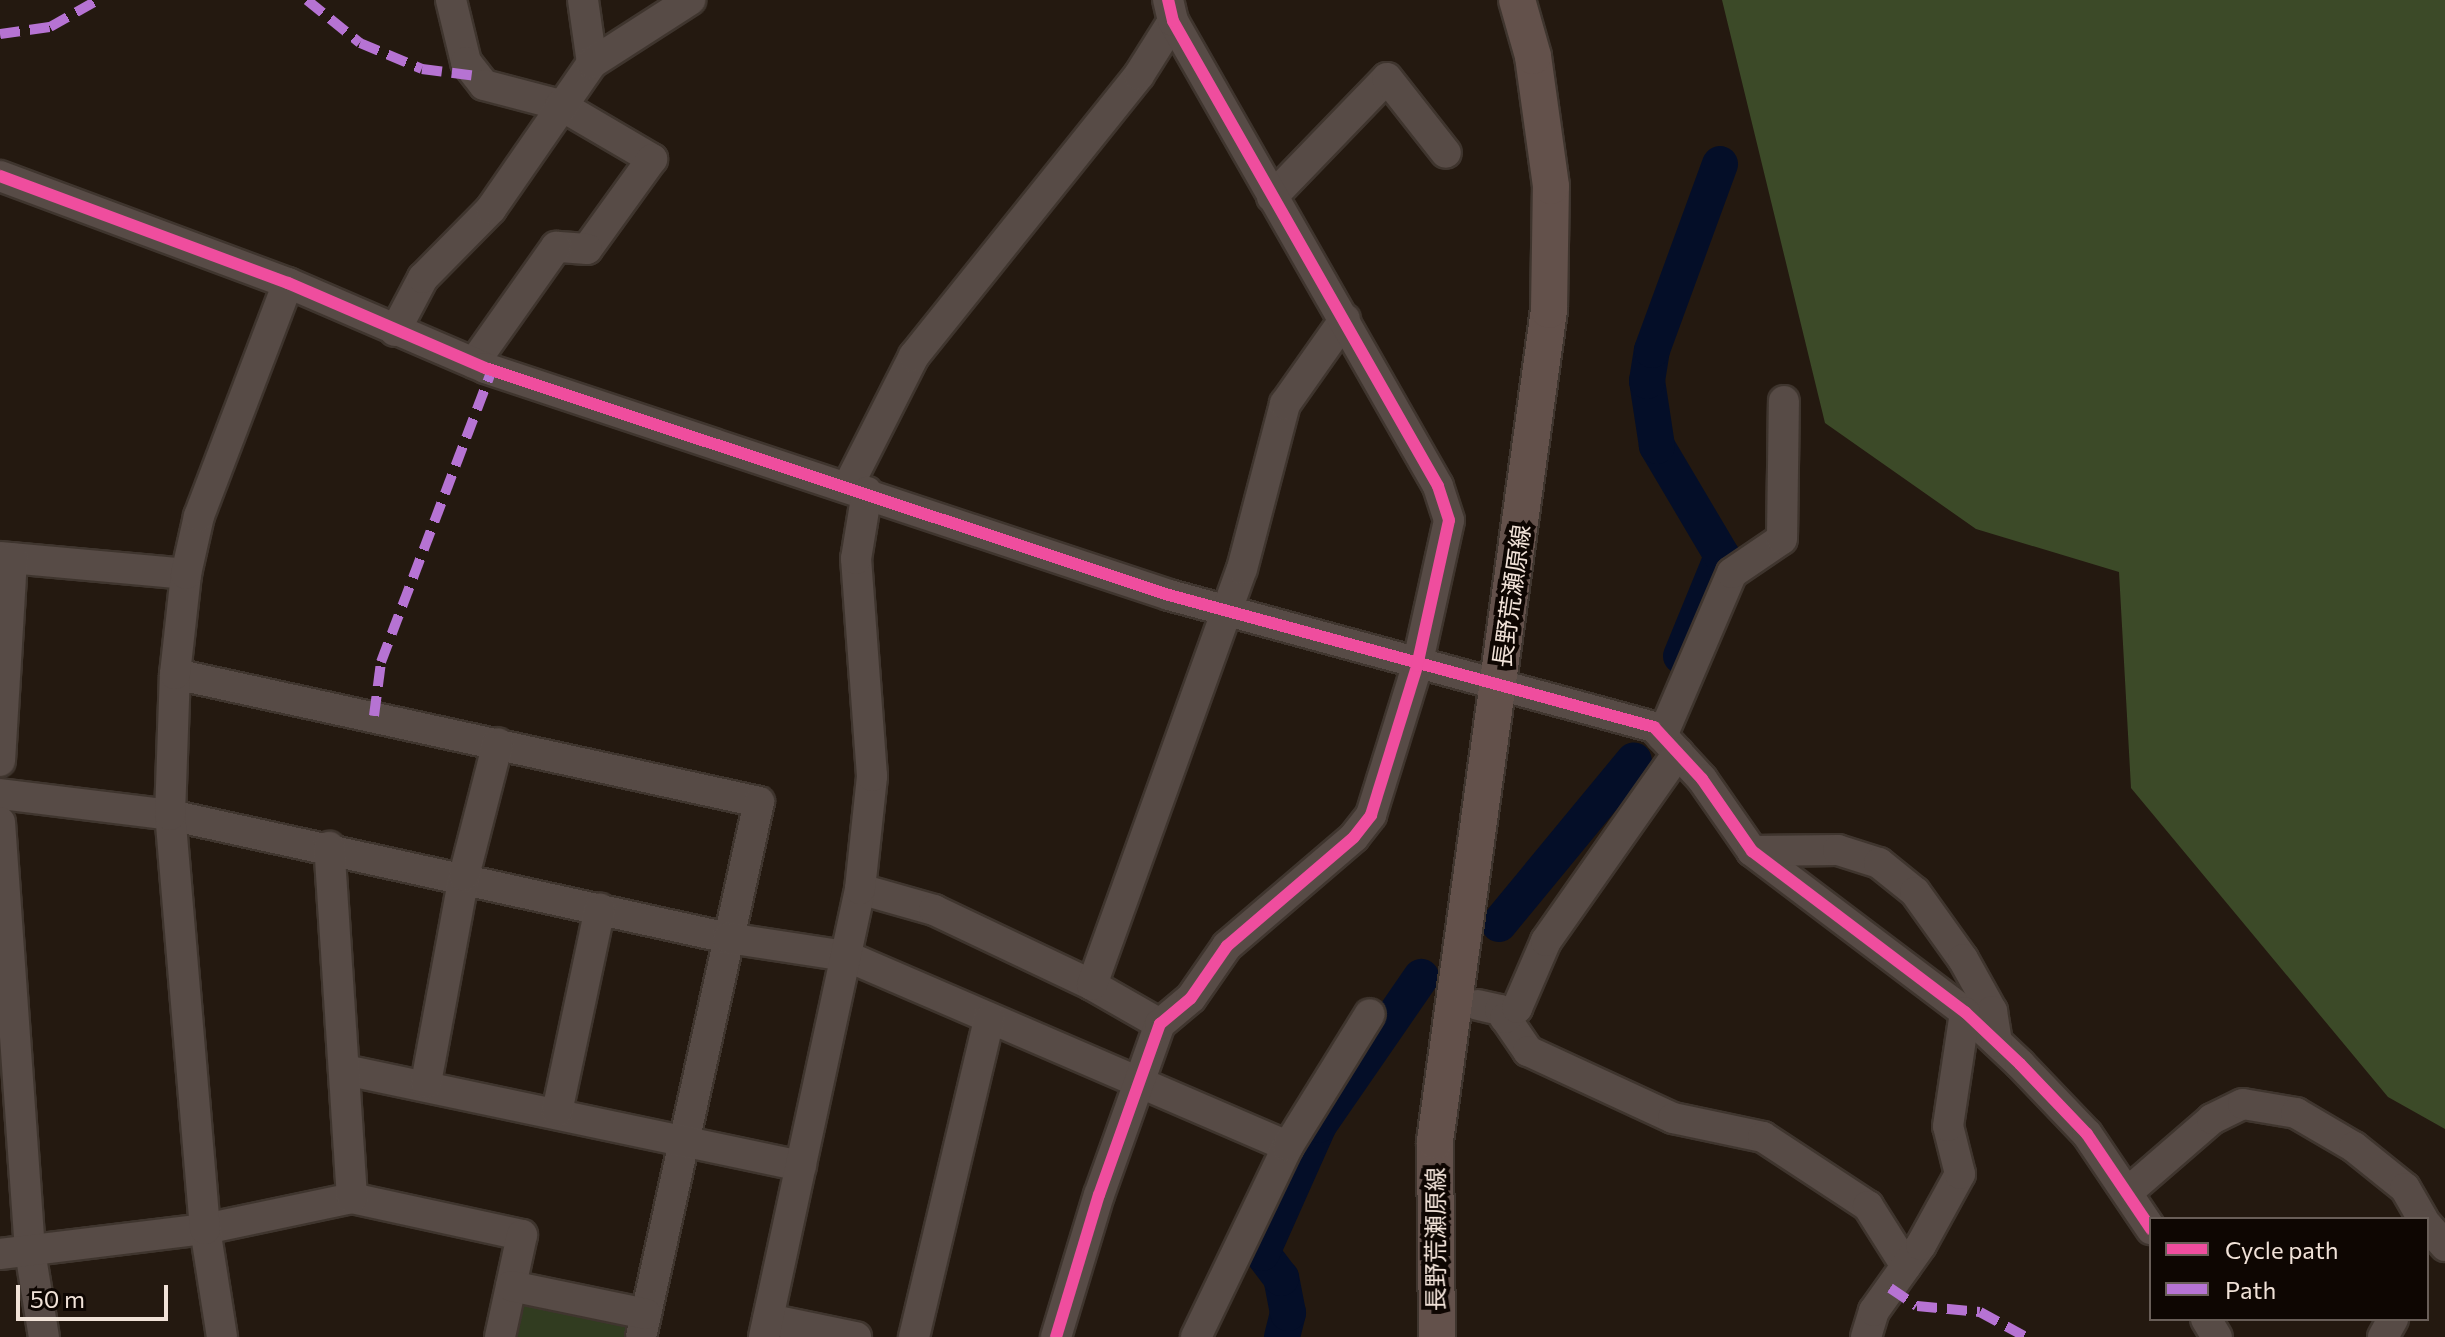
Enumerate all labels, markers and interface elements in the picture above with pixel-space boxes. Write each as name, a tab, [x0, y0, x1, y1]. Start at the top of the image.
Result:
street label: 長野荒瀬原線	[1487, 523, 1535, 669]
street label: 長野荒瀬原線	[1421, 1167, 1449, 1311]
legend	[2149, 1217, 2429, 1321]
text: Cycle path	[2225, 1235, 2339, 1264]
scale bar	[20, 1269, 172, 1319]
text: Path	[2225, 1275, 2276, 1304]
text: 50 m	[30, 1284, 85, 1313]

